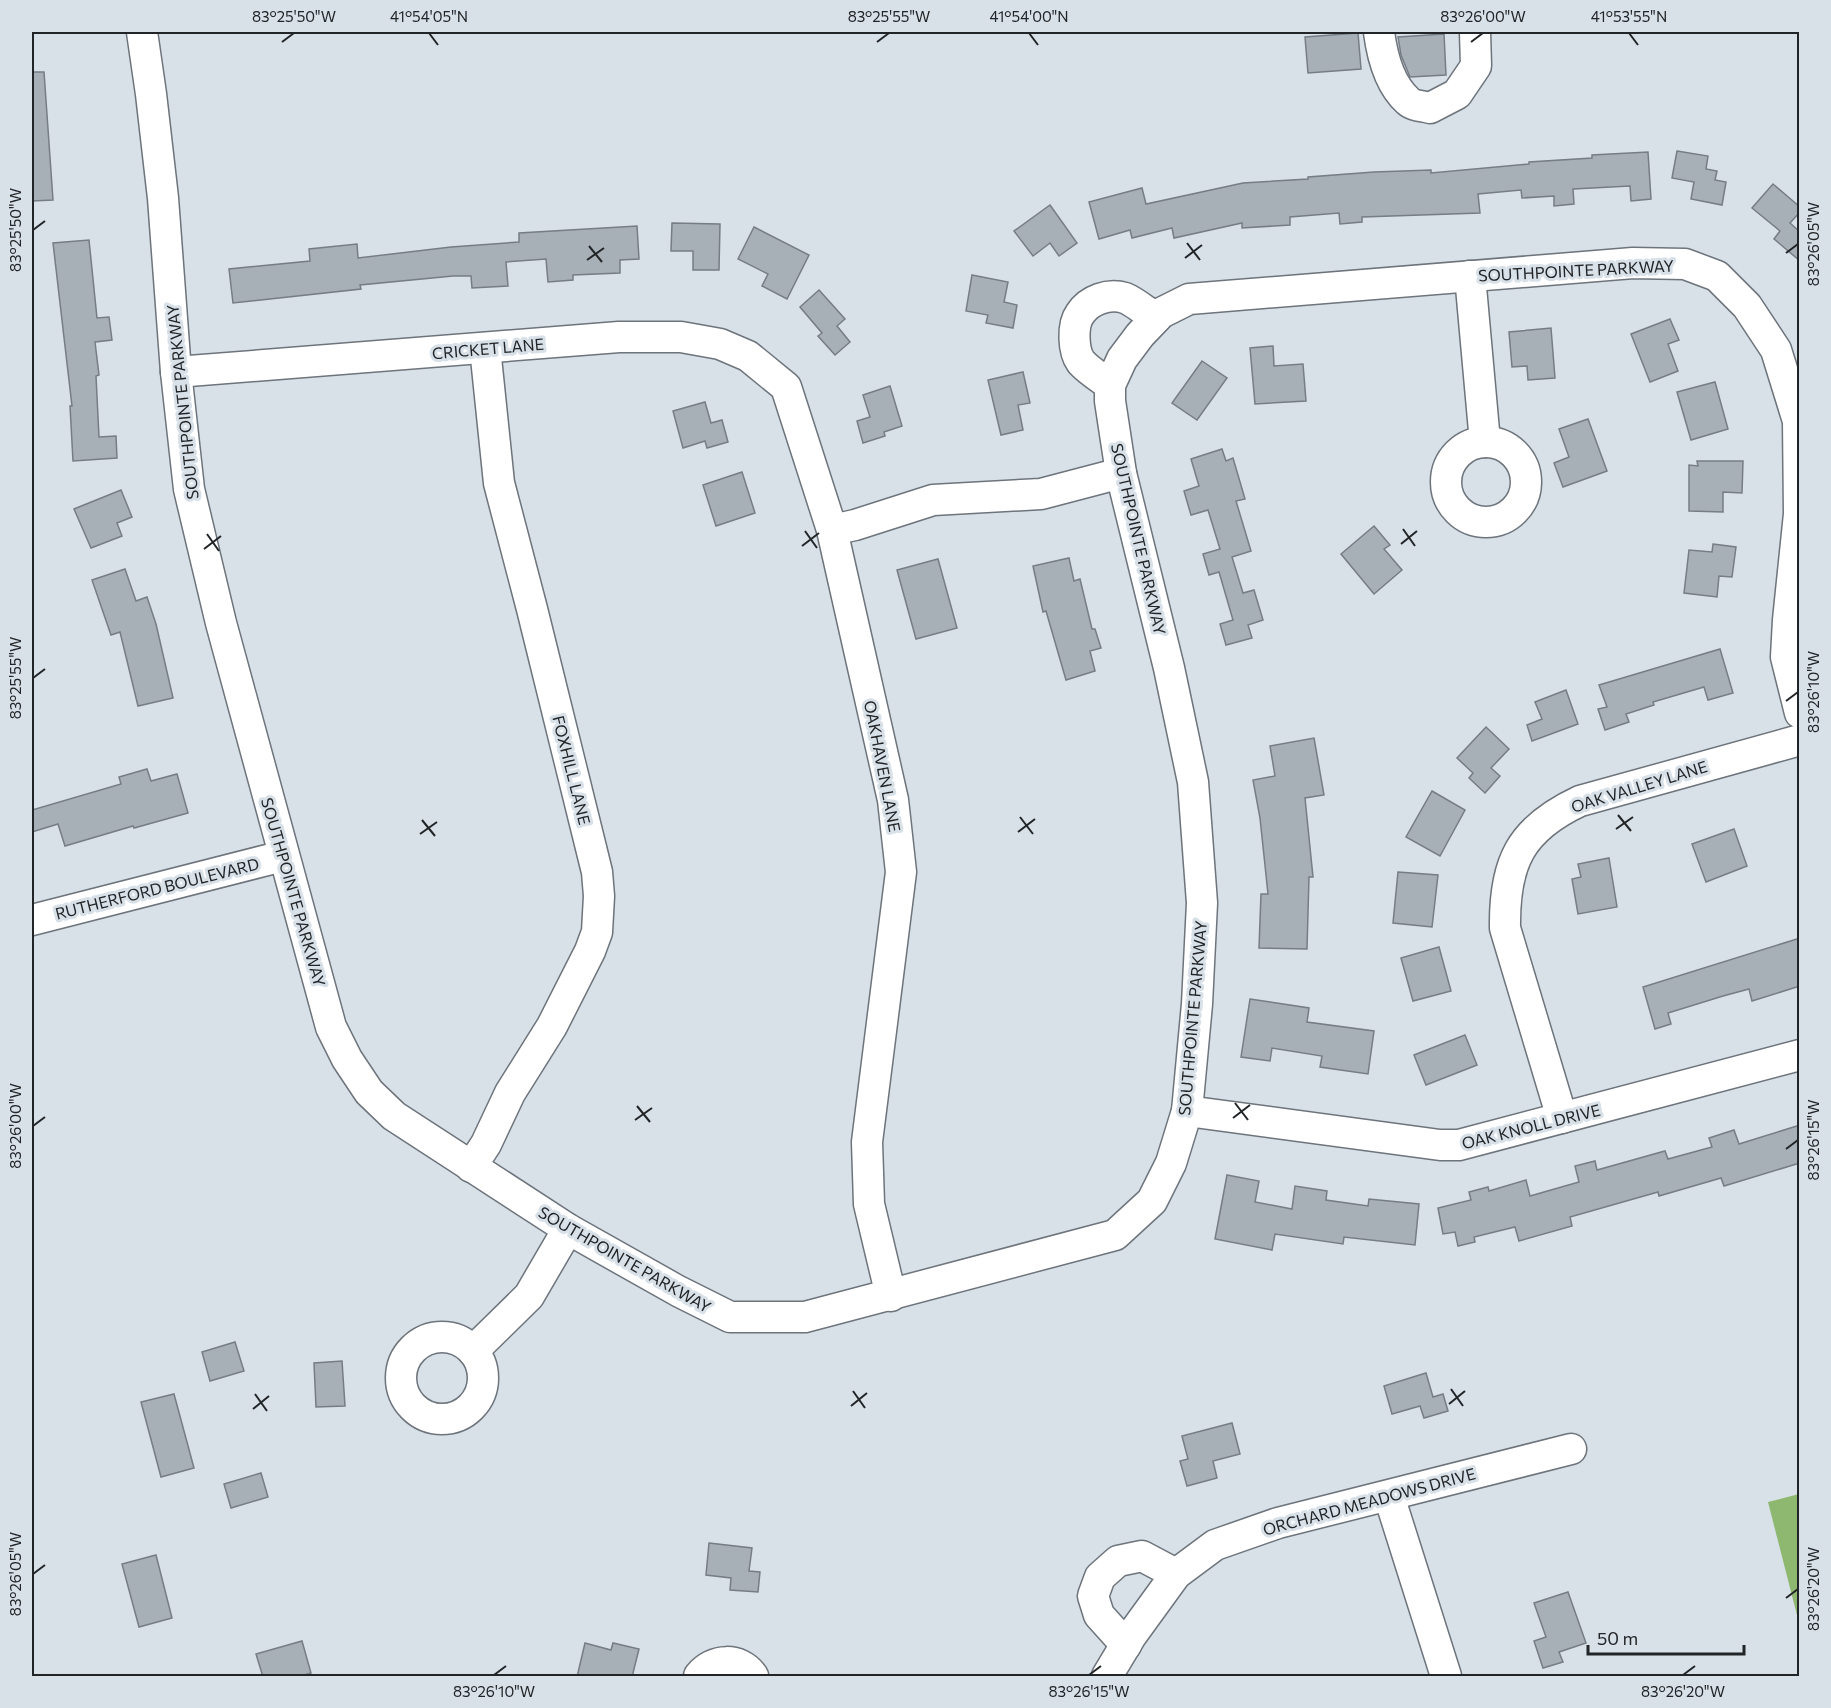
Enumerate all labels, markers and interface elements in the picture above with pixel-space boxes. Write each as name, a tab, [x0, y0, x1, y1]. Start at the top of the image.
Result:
text: 83°25'50"W	[252, 7, 336, 25]
text: 41°54'05"N	[390, 7, 468, 25]
text: 83°25'55"W	[848, 7, 930, 25]
text: 41°54'00"N	[989, 7, 1069, 25]
text: 83°26'00"W	[1440, 7, 1526, 25]
text: 41°53'55"N	[1591, 7, 1667, 25]
text: 83°25'50"W	[6, 188, 24, 272]
text: 83°26'05"W	[1804, 202, 1822, 286]
street label: SOUTHPOINTE PARKWAY	[1478, 255, 1675, 285]
street label: SOUTHPOINTE PARKWAY	[162, 303, 202, 500]
street label: CRICKET LANE	[431, 334, 545, 362]
street label: SOUTHPOINTE PARKWAY	[1108, 441, 1170, 637]
text: 83°25'55"W	[6, 637, 24, 719]
text: 83°26'10"W	[1804, 651, 1822, 733]
street label: OAKHAVEN LANE	[861, 699, 905, 833]
street label: FOXHILL LANE	[549, 713, 595, 827]
street label: OAK VALLEY LANE	[1569, 756, 1709, 816]
street label: SOUTHPOINTE PARKWAY	[258, 795, 330, 989]
street label: RUTHERFORD BOULEVARD	[53, 853, 261, 923]
street label: SOUTHPOINTE PARKWAY	[1174, 919, 1210, 1116]
text: 83°26'00"W	[6, 1083, 24, 1169]
street label: OAK KNOLL DRIVE	[1460, 1100, 1602, 1152]
text: 83°26'15"W	[1804, 1100, 1822, 1180]
street label: SOUTHPOINTE PARKWAY	[535, 1202, 715, 1316]
street label: ORCHARD MEADOWS DRIVE	[1261, 1463, 1477, 1539]
text: 83°26'05"W	[6, 1532, 24, 1616]
text: 83°26'20"W	[1804, 1547, 1822, 1631]
scale bar	[1588, 1618, 1744, 1656]
text: 50 m	[1597, 1627, 1638, 1649]
text: 83°26'10"W	[453, 1682, 535, 1700]
text: 83°26'15"W	[1049, 1682, 1129, 1700]
text: 83°26'20"W	[1641, 1682, 1725, 1700]

